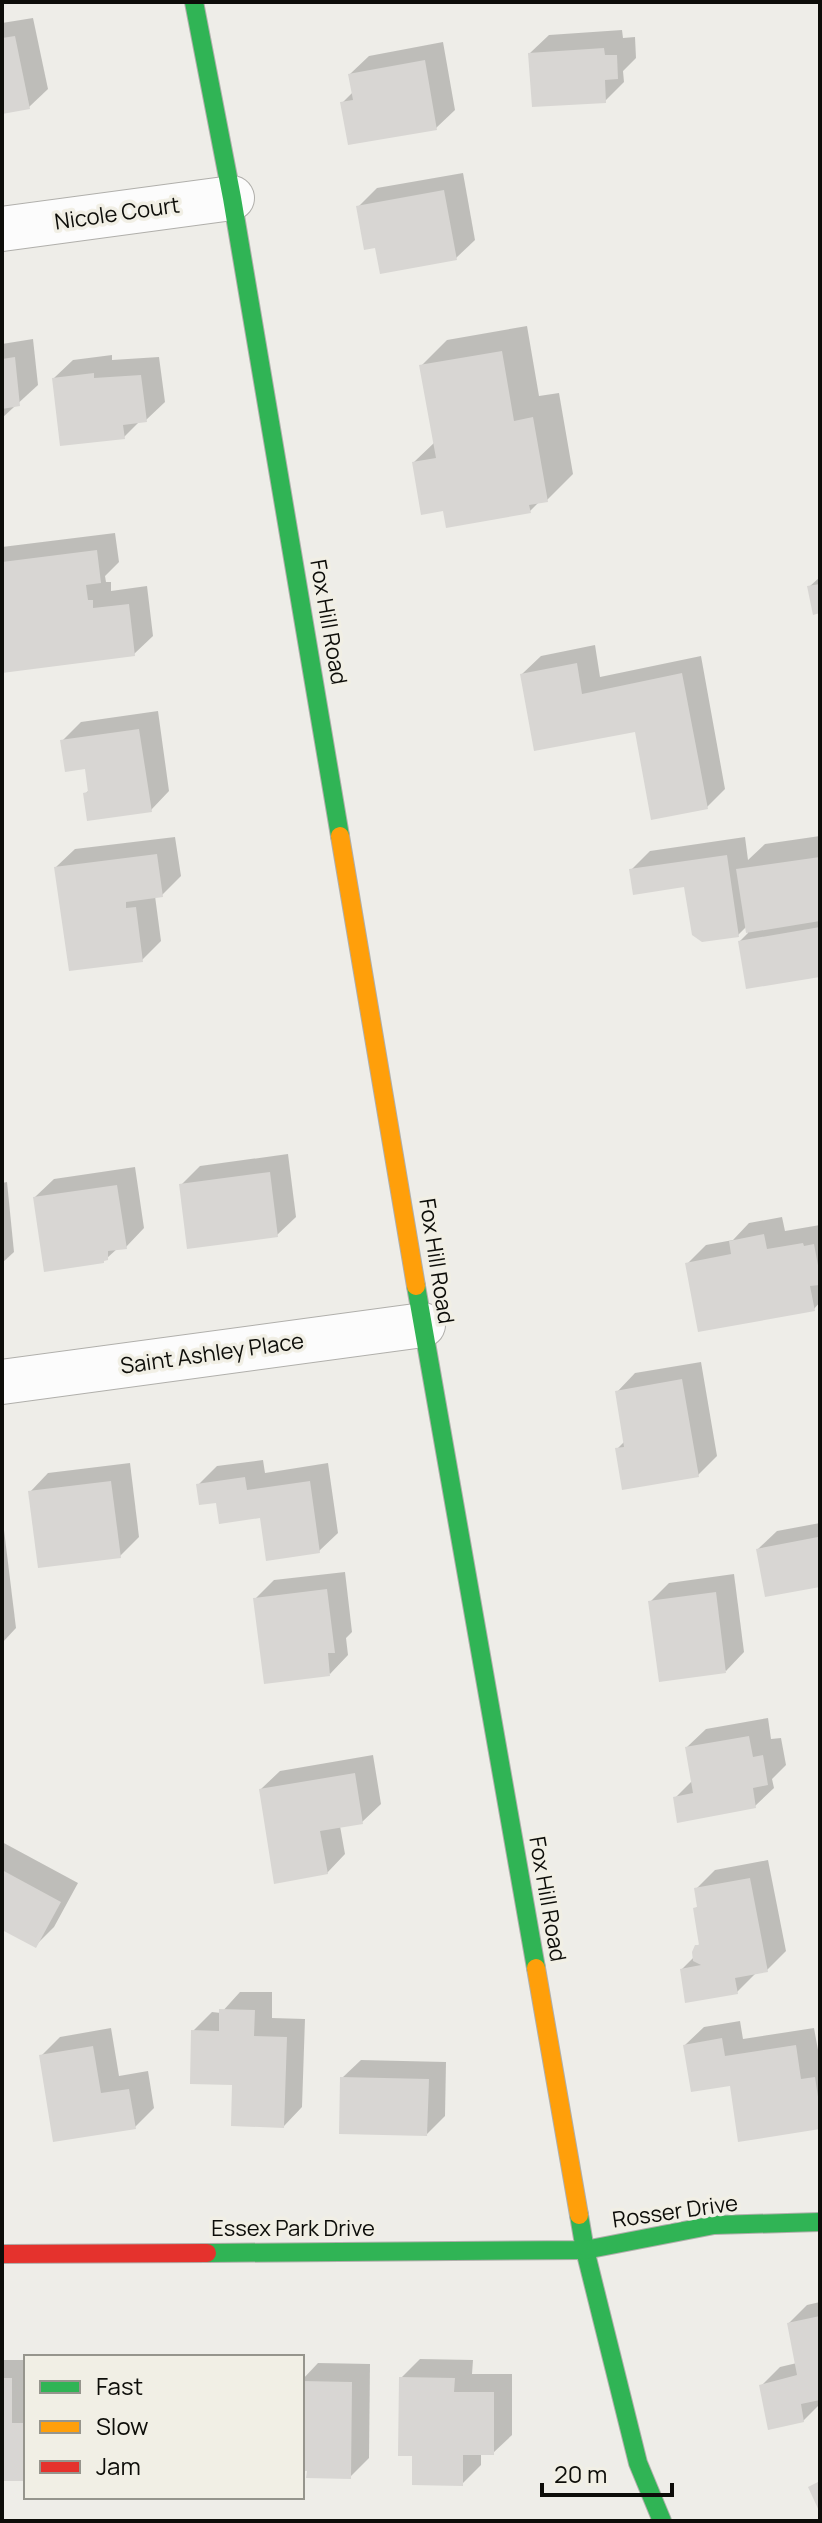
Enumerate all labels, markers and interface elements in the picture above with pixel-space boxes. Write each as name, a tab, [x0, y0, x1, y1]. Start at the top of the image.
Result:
street label: Nicole Court	[53, 189, 182, 237]
street label: Fox Hill Road	[303, 557, 355, 687]
street label: Fox Hill Road	[412, 1196, 462, 1326]
street label: Saint Ashley Place	[118, 1325, 306, 1381]
street label: Fox Hill Road	[522, 1834, 574, 1964]
street label: Rosser Drive	[610, 2187, 740, 2235]
street label: Essex Park Drive	[211, 2213, 375, 2243]
legend	[24, 2355, 304, 2499]
text: Fast	[96, 2369, 143, 2402]
text: Slow	[96, 2409, 149, 2442]
scale bar	[542, 2447, 672, 2497]
text: Jam	[96, 2449, 141, 2482]
text: 20 m	[554, 2457, 607, 2490]

